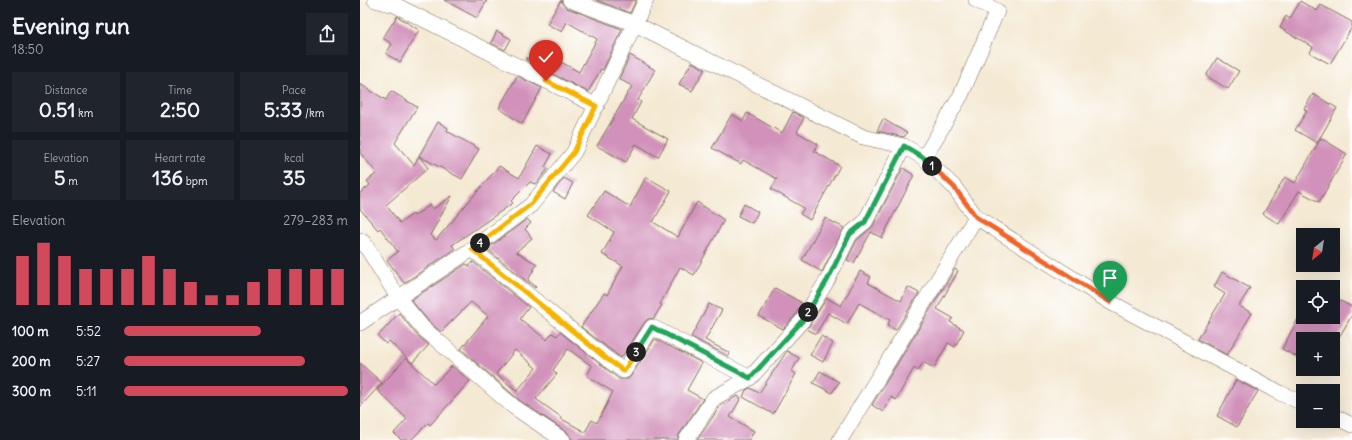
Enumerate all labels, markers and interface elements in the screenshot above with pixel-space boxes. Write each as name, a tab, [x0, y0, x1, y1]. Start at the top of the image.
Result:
text: Evening run	[12, 12, 130, 40]
button: share	[306, 13, 348, 55]
pin	[529, 40, 563, 81]
text: 18:50	[12, 41, 44, 58]
icon: check	[535, 46, 557, 68]
text: Distance	[45, 83, 87, 97]
text: Time	[168, 83, 192, 97]
text: Pace	[282, 83, 306, 97]
text: 0.51	[39, 97, 75, 122]
text: 2:50	[160, 97, 200, 122]
text: 5:33	[264, 97, 302, 122]
text: km	[75, 106, 93, 120]
text: /km	[302, 106, 324, 120]
text: Elevation	[43, 151, 89, 165]
text: Heart rate	[154, 151, 206, 165]
text: kcal	[284, 151, 304, 165]
pin: 1	[922, 156, 942, 176]
text: 1	[930, 159, 934, 173]
text: 5	[54, 165, 66, 190]
text: 136	[152, 165, 183, 190]
text: 35	[283, 165, 305, 190]
text: m	[66, 174, 78, 188]
text: bpm	[183, 174, 208, 188]
text: Elevation	[12, 212, 65, 229]
text: 279–283 m	[283, 212, 348, 229]
north arrow	[1296, 228, 1340, 272]
map controls	[1296, 228, 1340, 428]
pin: 4	[470, 233, 490, 253]
text: 4	[477, 236, 483, 250]
pin	[1093, 261, 1127, 302]
icon: arrive	[1099, 267, 1121, 289]
button: locate	[1296, 280, 1340, 324]
pin: 2	[798, 302, 818, 322]
text: 2	[805, 305, 811, 319]
text: 100 m	[12, 323, 49, 340]
text: 5:52	[76, 323, 101, 340]
button: +	[1296, 332, 1340, 376]
pin: 3	[626, 342, 646, 362]
text: 3	[633, 345, 639, 359]
text: 200 m	[12, 353, 51, 370]
text: 5:27	[76, 353, 100, 370]
text: 300 m	[12, 383, 51, 400]
text: 5:11	[76, 383, 97, 400]
button: −	[1296, 384, 1340, 428]

